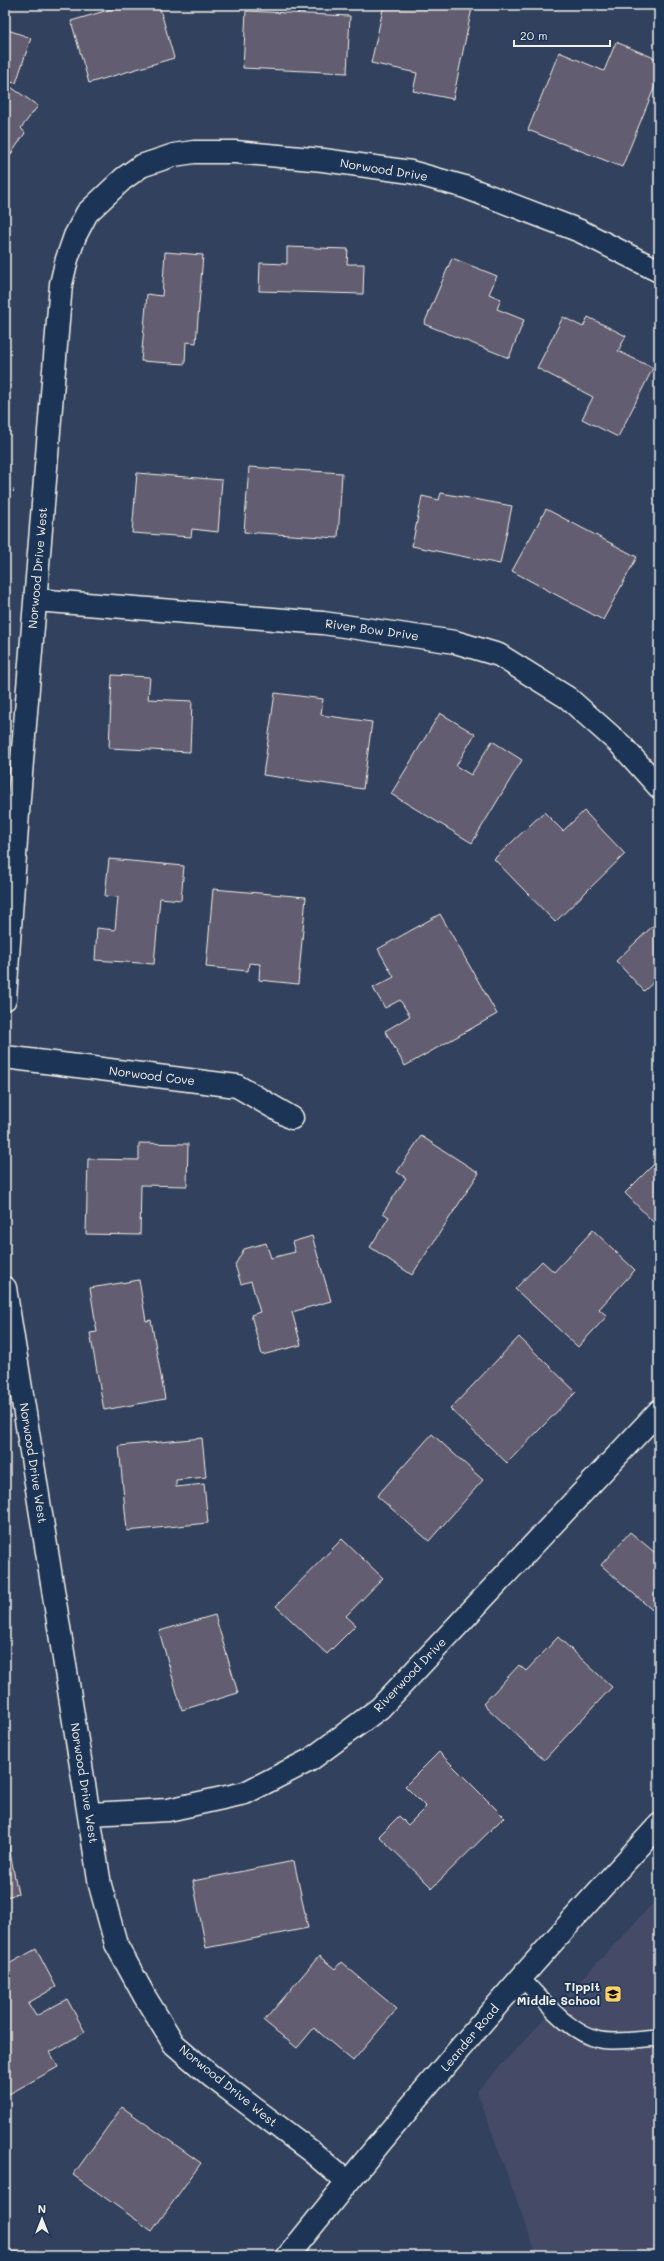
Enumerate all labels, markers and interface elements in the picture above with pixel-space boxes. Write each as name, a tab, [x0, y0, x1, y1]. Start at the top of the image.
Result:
scale bar	[514, 22, 610, 48]
text: 20 m	[520, 27, 548, 43]
street label: Norwood Drive	[339, 154, 429, 184]
street label: Norwood Drive West	[24, 507, 50, 629]
street label: River Bow Drive	[324, 615, 420, 644]
street label: Norwood Cove	[108, 1062, 196, 1088]
street label: Norwood Drive West	[17, 1402, 51, 1524]
street label: Riverwood Drive	[370, 1634, 449, 1715]
street label: Norwood Drive West	[68, 1722, 102, 1844]
place label: Tippit Middle School	[517, 1978, 600, 2008]
school or university icon: Tippit Middle School	[603, 1984, 623, 2004]
street label: Leander Road	[437, 2000, 502, 2074]
street label: Norwood Drive West	[176, 2041, 281, 2130]
north arrow	[22, 2199, 62, 2239]
text: N	[38, 2201, 46, 2216]

